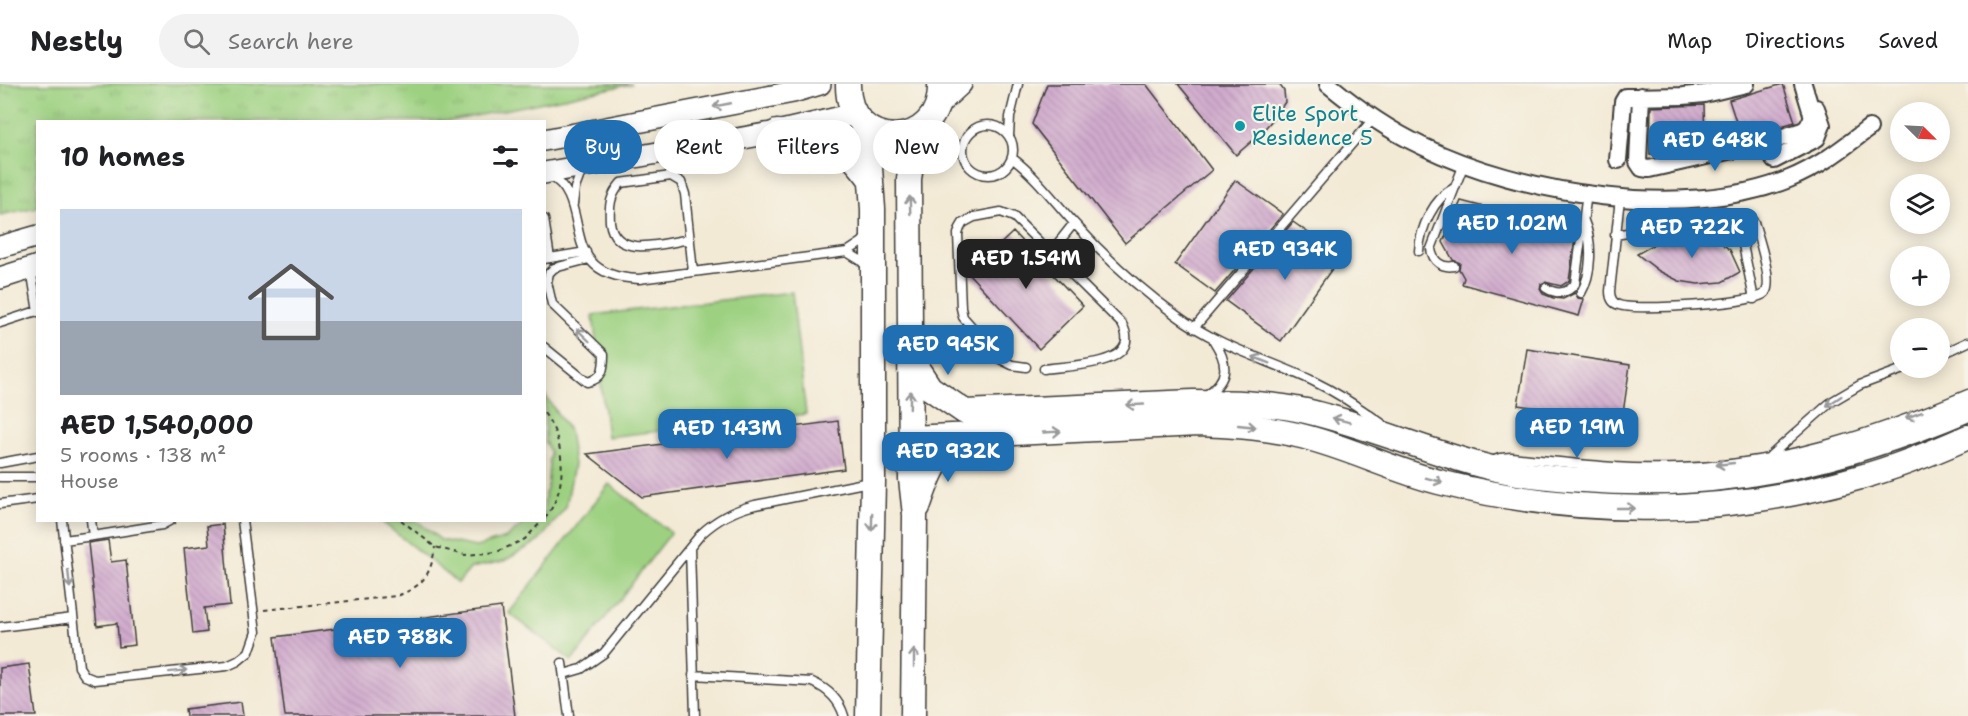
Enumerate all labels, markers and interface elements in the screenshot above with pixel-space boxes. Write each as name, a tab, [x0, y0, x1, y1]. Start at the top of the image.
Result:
search box	[159, 14, 579, 68]
text: Nestly	[30, 22, 123, 60]
icon: search	[180, 25, 213, 58]
text: Search here	[228, 27, 354, 56]
text: Map	[1667, 27, 1712, 55]
text: Directions	[1745, 27, 1845, 55]
text: Saved	[1878, 27, 1938, 55]
one-way arrow	[713, 100, 733, 111]
place label: Elite Sport Residence 5	[1252, 100, 1373, 152]
north arrow	[1890, 102, 1950, 162]
map controls	[1890, 102, 1950, 378]
marker: Elite Sport Residence 5	[1233, 119, 1247, 133]
chip: Buy	[564, 120, 642, 174]
chip: Rent	[654, 120, 744, 174]
chip: Filters	[756, 120, 861, 174]
chip: New	[873, 120, 960, 174]
pin: AED 648K	[1653, 121, 1777, 172]
text: AED 648K	[1663, 127, 1767, 153]
text: 10 homes	[60, 139, 185, 174]
icon: filters	[489, 140, 522, 173]
button: layers	[1890, 174, 1950, 234]
one-way arrow	[904, 195, 915, 215]
pin: AED 1.02M	[1443, 204, 1581, 255]
pin: AED 722K	[1630, 208, 1754, 259]
text: AED 1.02M	[1457, 210, 1567, 236]
text: AED 722K	[1640, 214, 1744, 240]
pin: AED 934K	[1223, 230, 1347, 281]
text: AED 934K	[1233, 236, 1337, 262]
pin: AED 1.54M	[957, 239, 1095, 290]
text: AED 1.54M	[971, 245, 1081, 271]
button: +	[1890, 246, 1950, 306]
icon: home	[237, 248, 345, 356]
button: −	[1890, 318, 1950, 378]
pin: AED 945K	[886, 325, 1010, 376]
one-way arrow	[576, 327, 591, 342]
text: AED 945K	[897, 331, 999, 357]
one-way arrow	[1252, 354, 1271, 365]
one-way arrow	[904, 390, 916, 410]
one-way arrow	[1826, 395, 1843, 407]
one-way arrow	[1125, 399, 1145, 410]
text: AED 1,540,000	[60, 407, 254, 442]
pin: AED 1.9M	[1515, 408, 1639, 459]
pin: AED 1.43M	[658, 409, 796, 460]
one-way arrow	[1905, 411, 1924, 422]
one-way arrow	[1332, 414, 1351, 426]
text: AED 1.9M	[1529, 414, 1625, 440]
text: AED 1.43M	[672, 415, 782, 441]
one-way arrow	[1237, 421, 1257, 432]
one-way arrow	[1042, 426, 1062, 437]
pin: AED 932K	[886, 432, 1010, 483]
text: AED 932K	[896, 438, 1000, 464]
text: 5 rooms · 138 m²	[60, 442, 226, 468]
one-way arrow	[1716, 459, 1736, 470]
text: House	[60, 468, 119, 494]
one-way arrow	[1424, 475, 1443, 486]
one-way arrow	[1616, 502, 1636, 514]
one-way arrow	[866, 511, 878, 531]
one-way arrow	[63, 568, 74, 588]
pin: AED 788K	[338, 618, 462, 669]
text: AED 788K	[348, 624, 452, 650]
one-way arrow	[908, 648, 919, 668]
one-way arrow	[168, 665, 188, 676]

